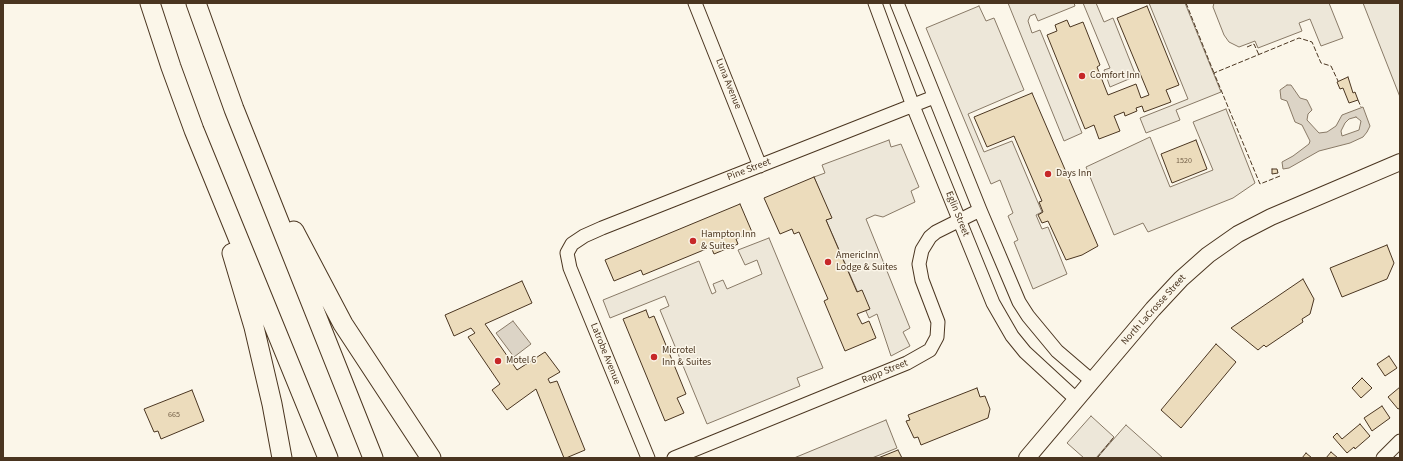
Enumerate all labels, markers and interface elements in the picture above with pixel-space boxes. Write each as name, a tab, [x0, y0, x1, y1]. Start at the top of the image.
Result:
street label: Luna Avenue	[712, 57, 744, 111]
place label: Comfort Inn	[1090, 70, 1140, 82]
marker: Comfort Inn	[1077, 71, 1087, 81]
street label: Pine Street	[726, 156, 772, 184]
house number: 1520	[1176, 156, 1192, 166]
place label: Days Inn	[1056, 168, 1092, 180]
marker: Days Inn	[1043, 169, 1053, 179]
street label: Eglin Street	[942, 190, 972, 238]
place label: Hampton Inn & Suites	[701, 229, 756, 252]
marker: Hampton Inn & Suites	[688, 236, 698, 246]
place label: AmericInn Lodge & Suites	[836, 250, 897, 274]
marker: AmericInn Lodge & Suites	[823, 257, 833, 267]
street label: North LaCrosse Street	[1119, 272, 1189, 348]
street label: Latrobe Avenue	[587, 322, 623, 386]
place label: Microtel Inn & Suites	[662, 345, 711, 368]
marker: Microtel Inn & Suites	[649, 352, 659, 362]
place label: Motel 6	[506, 355, 536, 367]
marker: Motel 6	[493, 356, 503, 366]
street label: Rapp Street	[860, 357, 910, 387]
house number: 665	[168, 410, 180, 420]

